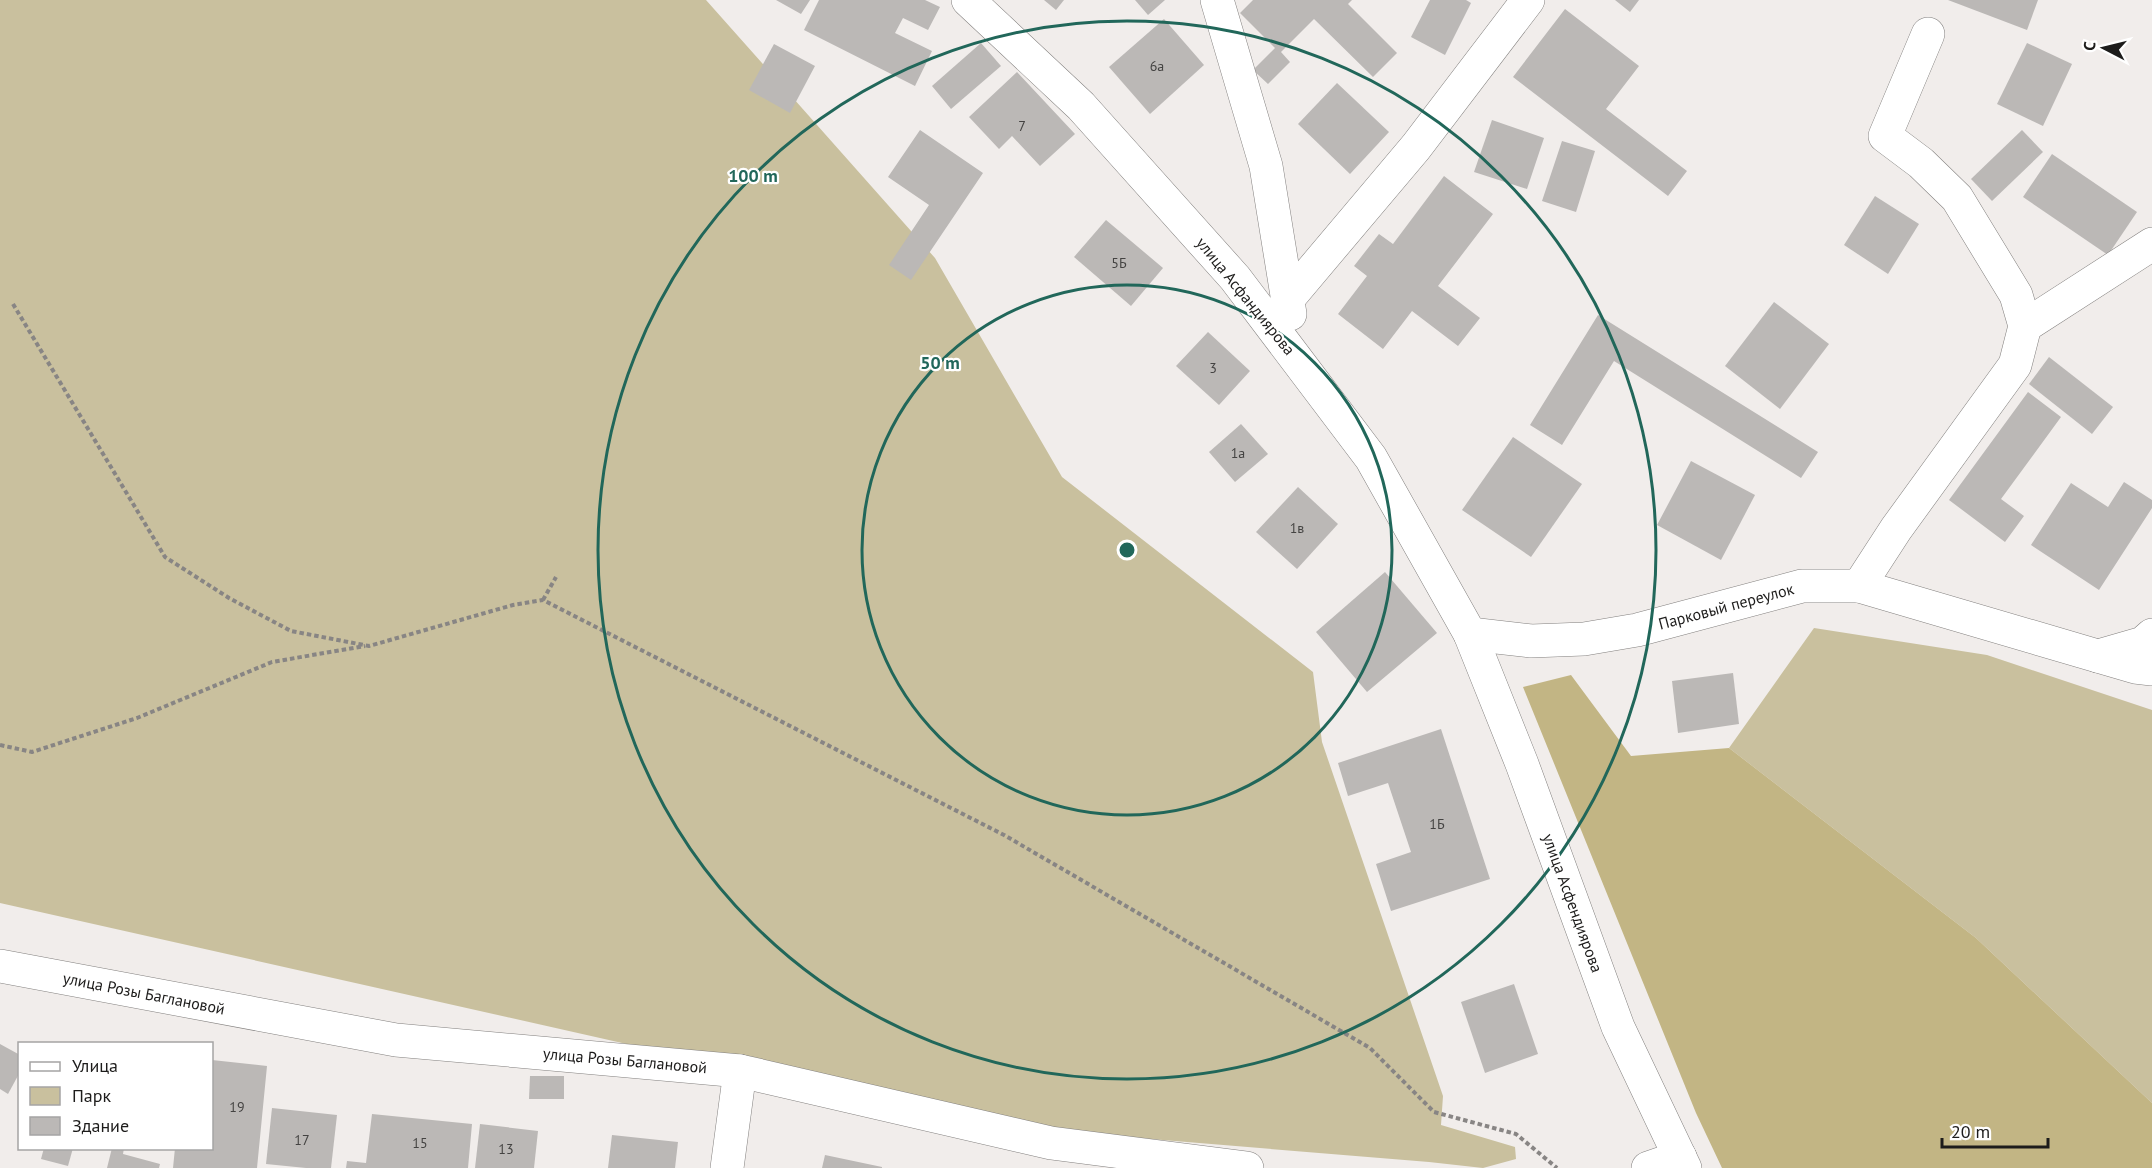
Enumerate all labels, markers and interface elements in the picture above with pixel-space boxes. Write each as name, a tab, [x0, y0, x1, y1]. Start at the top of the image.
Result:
north arrow	[2074, 18, 2134, 78]
text: С	[2079, 40, 2100, 52]
house number: 6а	[1150, 57, 1164, 75]
house number: 7	[1018, 117, 1026, 135]
text: 100 m	[728, 164, 778, 187]
street label: улица Асфандиярова	[1192, 233, 1300, 359]
house number: 5Б	[1111, 254, 1127, 272]
text: 50 m	[920, 351, 960, 374]
house number: 3	[1209, 359, 1217, 377]
house number: 1а	[1231, 444, 1245, 462]
house number: 1в	[1290, 519, 1304, 537]
centre of rings	[1117, 540, 1137, 560]
street label: Парковый переулок	[1656, 578, 1796, 634]
house number: 1Б	[1429, 815, 1445, 833]
street label: улица Асфендиярова	[1539, 831, 1607, 975]
street label: улица Розы Баглановой	[61, 967, 227, 1019]
legend	[18, 1042, 213, 1150]
street label: улица Розы Баглановой	[542, 1043, 708, 1077]
text: Улица	[72, 1054, 118, 1077]
text: Парк	[72, 1084, 112, 1107]
house number: 19	[229, 1098, 245, 1116]
scale bar	[1942, 1111, 2048, 1149]
text: Здание	[72, 1114, 129, 1137]
text: 20 m	[1951, 1120, 1990, 1143]
house number: 17	[294, 1131, 310, 1149]
house number: 15	[412, 1134, 428, 1152]
house number: 13	[498, 1140, 514, 1158]

